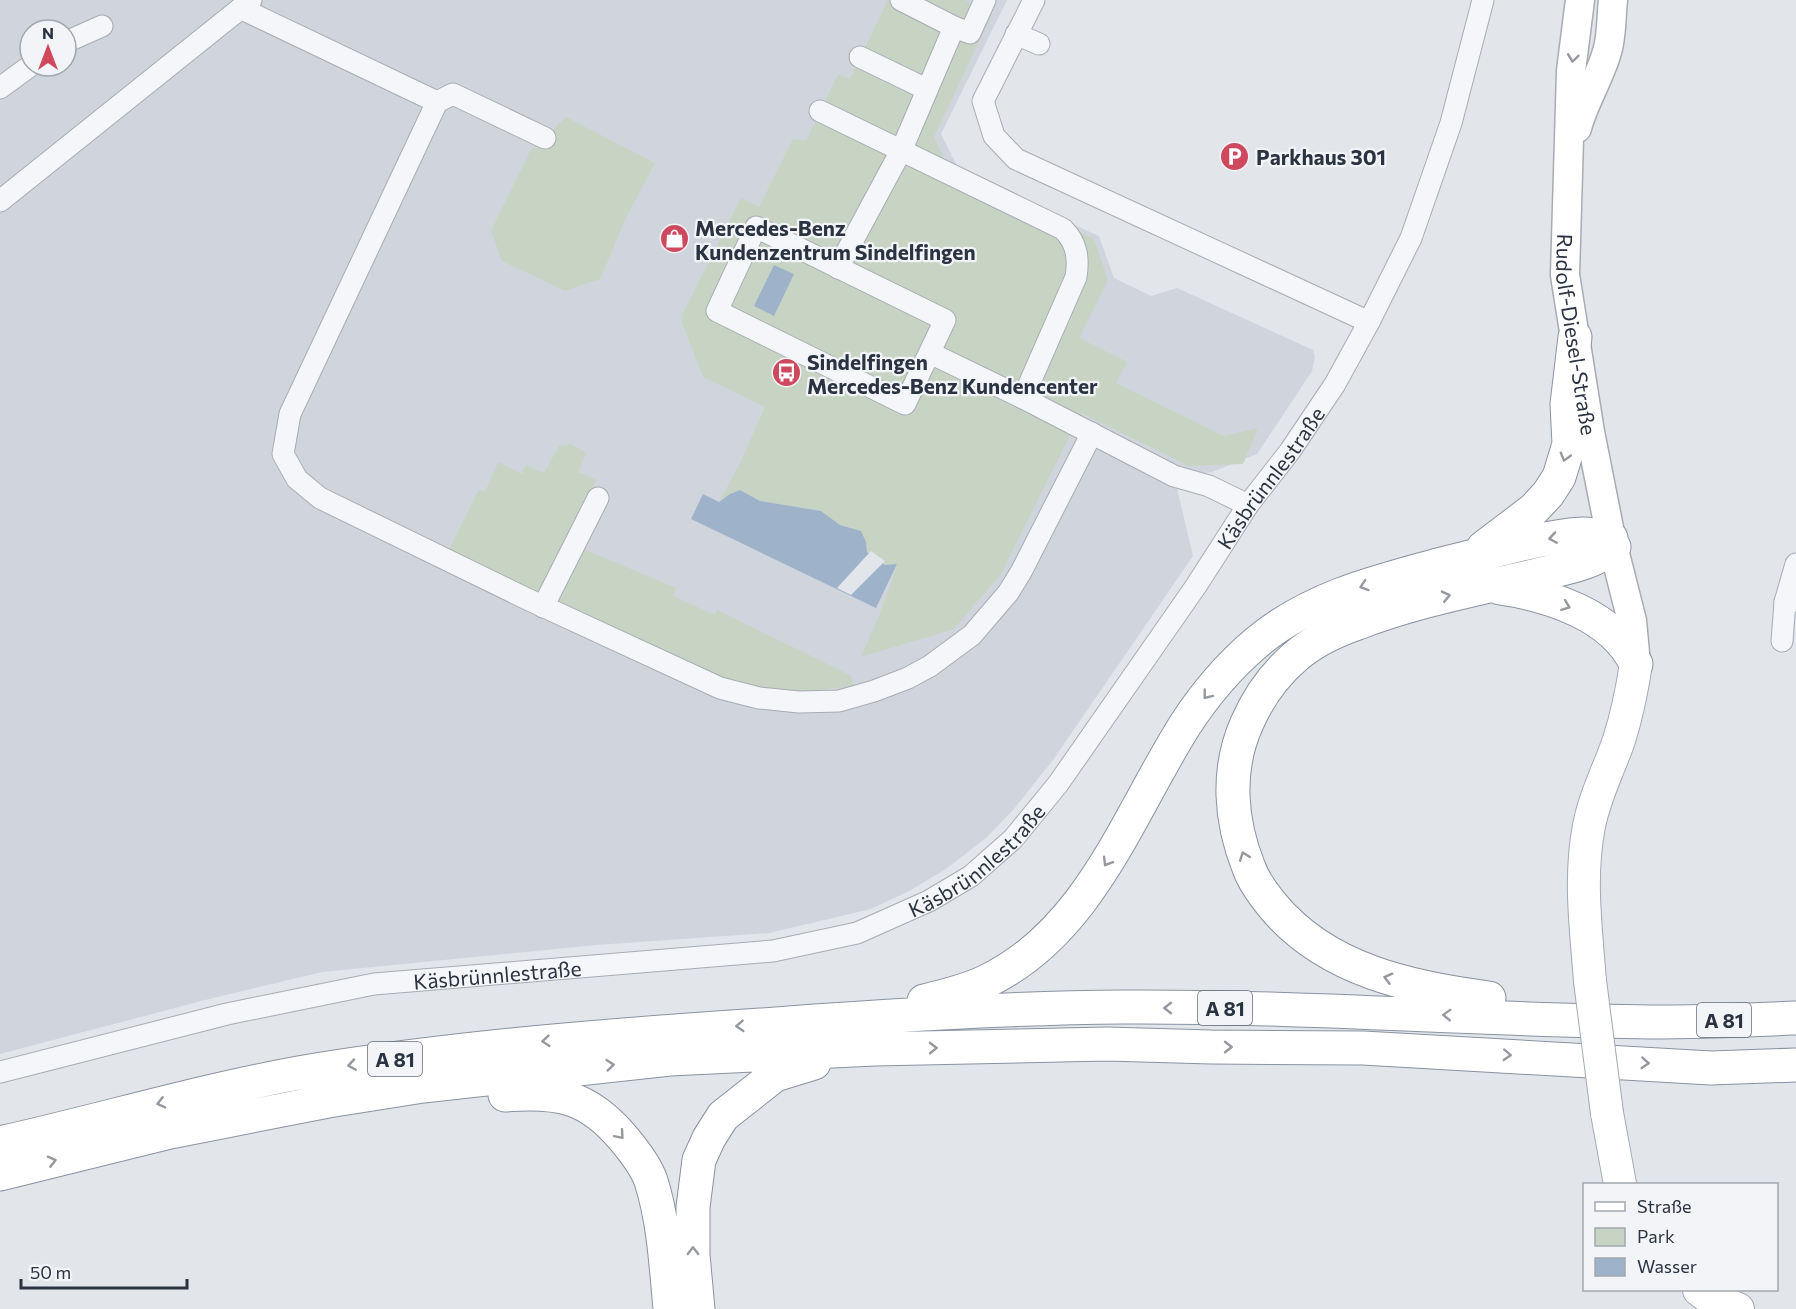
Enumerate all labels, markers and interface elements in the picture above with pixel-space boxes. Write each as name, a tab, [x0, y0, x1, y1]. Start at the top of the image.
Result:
north arrow	[18, 18, 78, 78]
text: N	[42, 23, 54, 42]
one-way arrow	[1567, 53, 1579, 63]
parking icon: Parkhaus 301	[1219, 140, 1251, 172]
place label: Parkhaus 301	[1256, 144, 1386, 169]
place label: Mercedes-Benz Kundenzentrum Sindelfingen	[695, 215, 976, 264]
shop icon: Mercedes-Benz Kundenzentrum Sindelfingen	[658, 223, 690, 255]
street label: Rudolf-Diesel-Straße	[1552, 233, 1603, 437]
place label: Sindelfingen Mercedes-Benz Kundencenter	[807, 349, 1098, 398]
bus stop icon: Sindelfingen Mercedes-Benz Kundencenter	[770, 357, 802, 389]
street label: Käsbrünnlestraße	[1211, 402, 1329, 553]
one-way arrow	[1560, 451, 1572, 462]
one-way arrow	[1549, 532, 1558, 544]
one-way arrow	[1360, 579, 1370, 592]
one-way arrow	[1441, 590, 1451, 603]
one-way arrow	[1560, 599, 1571, 611]
one-way arrow	[1203, 688, 1214, 699]
street label: Käsbrünnlestraße	[904, 798, 1049, 921]
one-way arrow	[1239, 852, 1251, 863]
one-way arrow	[1103, 856, 1115, 866]
street label: Käsbrünnlestraße	[412, 954, 582, 993]
one-way arrow	[1383, 973, 1393, 985]
road number: A 81	[1198, 991, 1252, 1025]
one-way arrow	[1164, 1001, 1173, 1014]
road number: A 81	[1697, 1003, 1751, 1037]
one-way arrow	[1443, 1008, 1452, 1021]
one-way arrow	[735, 1019, 744, 1032]
one-way arrow	[541, 1034, 550, 1047]
one-way arrow	[1224, 1041, 1233, 1053]
road number: A 81	[368, 1042, 422, 1076]
one-way arrow	[928, 1042, 937, 1054]
one-way arrow	[1502, 1048, 1511, 1061]
one-way arrow	[1640, 1057, 1649, 1070]
one-way arrow	[347, 1058, 357, 1071]
one-way arrow	[606, 1059, 615, 1072]
one-way arrow	[156, 1095, 166, 1108]
one-way arrow	[613, 1128, 624, 1139]
one-way arrow	[47, 1156, 57, 1169]
legend	[1583, 1183, 1778, 1291]
text: Straße	[1637, 1195, 1692, 1217]
text: Park	[1637, 1225, 1675, 1247]
one-way arrow	[687, 1246, 699, 1255]
scale bar	[21, 1252, 188, 1290]
text: Wasser	[1637, 1255, 1697, 1277]
text: 50 m	[30, 1261, 71, 1283]

